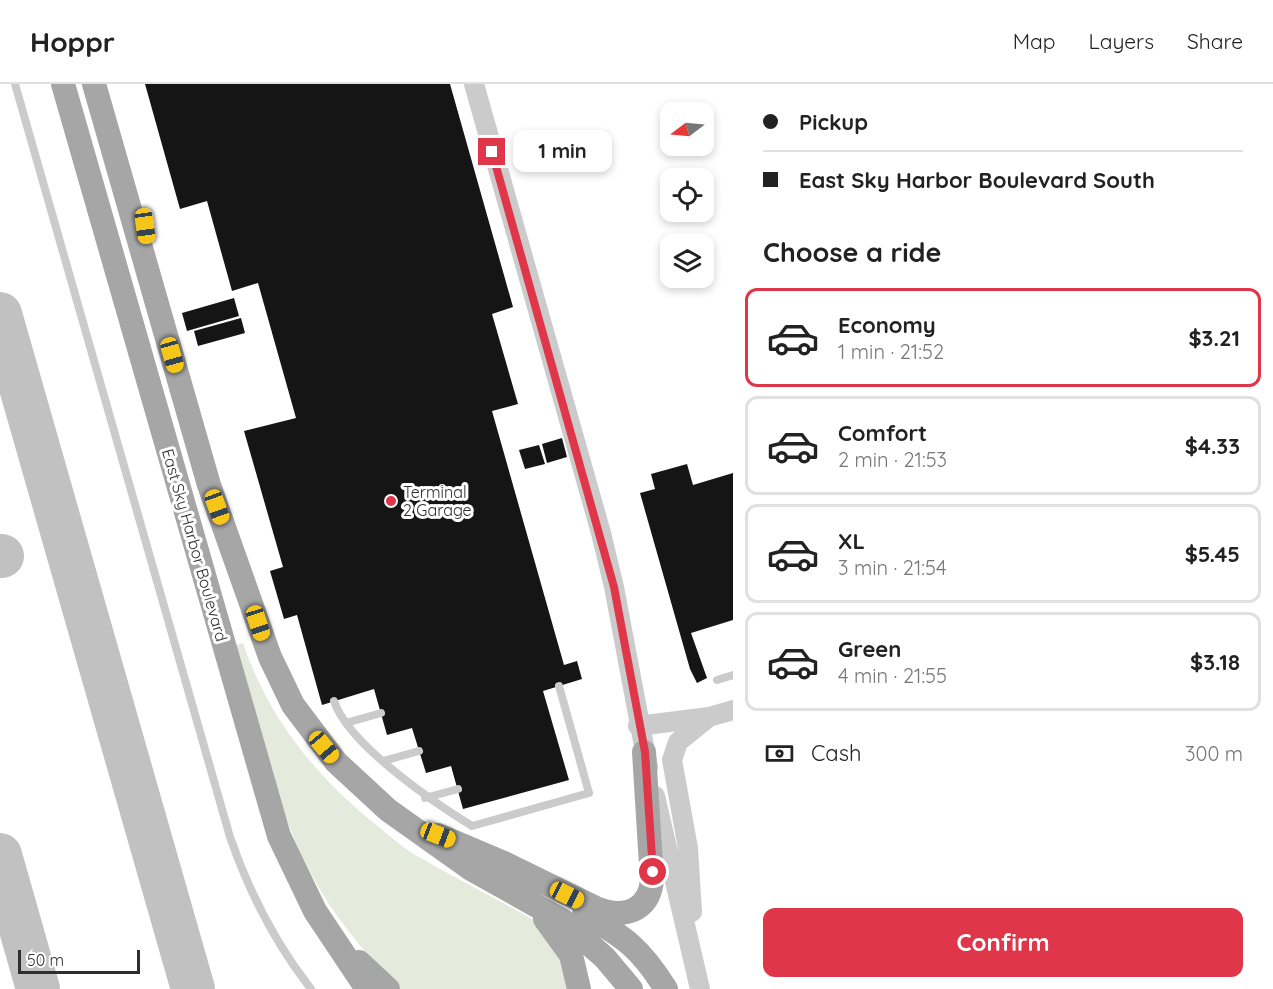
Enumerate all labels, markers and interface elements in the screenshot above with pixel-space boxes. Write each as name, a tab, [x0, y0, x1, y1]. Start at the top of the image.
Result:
text: Hoppr	[30, 24, 115, 59]
text: Map	[1013, 28, 1056, 54]
text: Layers	[1089, 28, 1154, 54]
text: Share	[1187, 28, 1243, 54]
north arrow	[660, 102, 714, 156]
map controls	[660, 102, 714, 288]
text: Pickup	[799, 108, 868, 136]
callout: 1 min	[513, 131, 612, 173]
route end	[478, 138, 505, 165]
text: 1 min	[538, 138, 587, 163]
text: East Sky Harbor Boulevard South	[799, 166, 1155, 194]
button: locate	[660, 168, 714, 222]
car	[134, 207, 156, 245]
button: layers	[660, 234, 714, 288]
text: Choose a ride	[763, 235, 941, 269]
icon: car	[766, 311, 820, 365]
text: Economy	[838, 311, 936, 339]
text: $3.21	[1188, 324, 1240, 352]
car	[158, 335, 186, 375]
text: 1 min · 21:52	[838, 339, 944, 364]
icon: car	[766, 419, 820, 473]
text: Comfort	[838, 419, 927, 447]
text: $4.33	[1185, 432, 1240, 460]
street label: East Sky Harbor Boulevard	[158, 446, 232, 644]
text: 2 min · 21:53	[838, 447, 947, 472]
place label: Terminal 2 Garage	[403, 482, 472, 520]
car	[202, 487, 232, 527]
marker: Terminal 2 Garage	[384, 494, 398, 508]
icon: car	[766, 527, 820, 581]
text: XL	[838, 527, 865, 555]
text: $5.45	[1185, 540, 1240, 568]
text: 3 min · 21:54	[838, 555, 947, 580]
car	[244, 603, 272, 643]
icon: car	[766, 635, 820, 689]
text: Green	[838, 635, 901, 663]
text: $3.18	[1190, 648, 1240, 676]
text: 4 min · 21:55	[838, 663, 947, 688]
car	[306, 727, 342, 767]
icon: cash	[763, 737, 796, 770]
text: Cash	[811, 739, 862, 767]
text: 300 m	[1185, 741, 1243, 766]
car	[418, 820, 458, 850]
route start	[639, 858, 666, 885]
car	[547, 879, 587, 911]
button: Confirm	[763, 908, 1243, 977]
scale bar	[18, 947, 140, 974]
text: 50 m	[27, 950, 64, 970]

